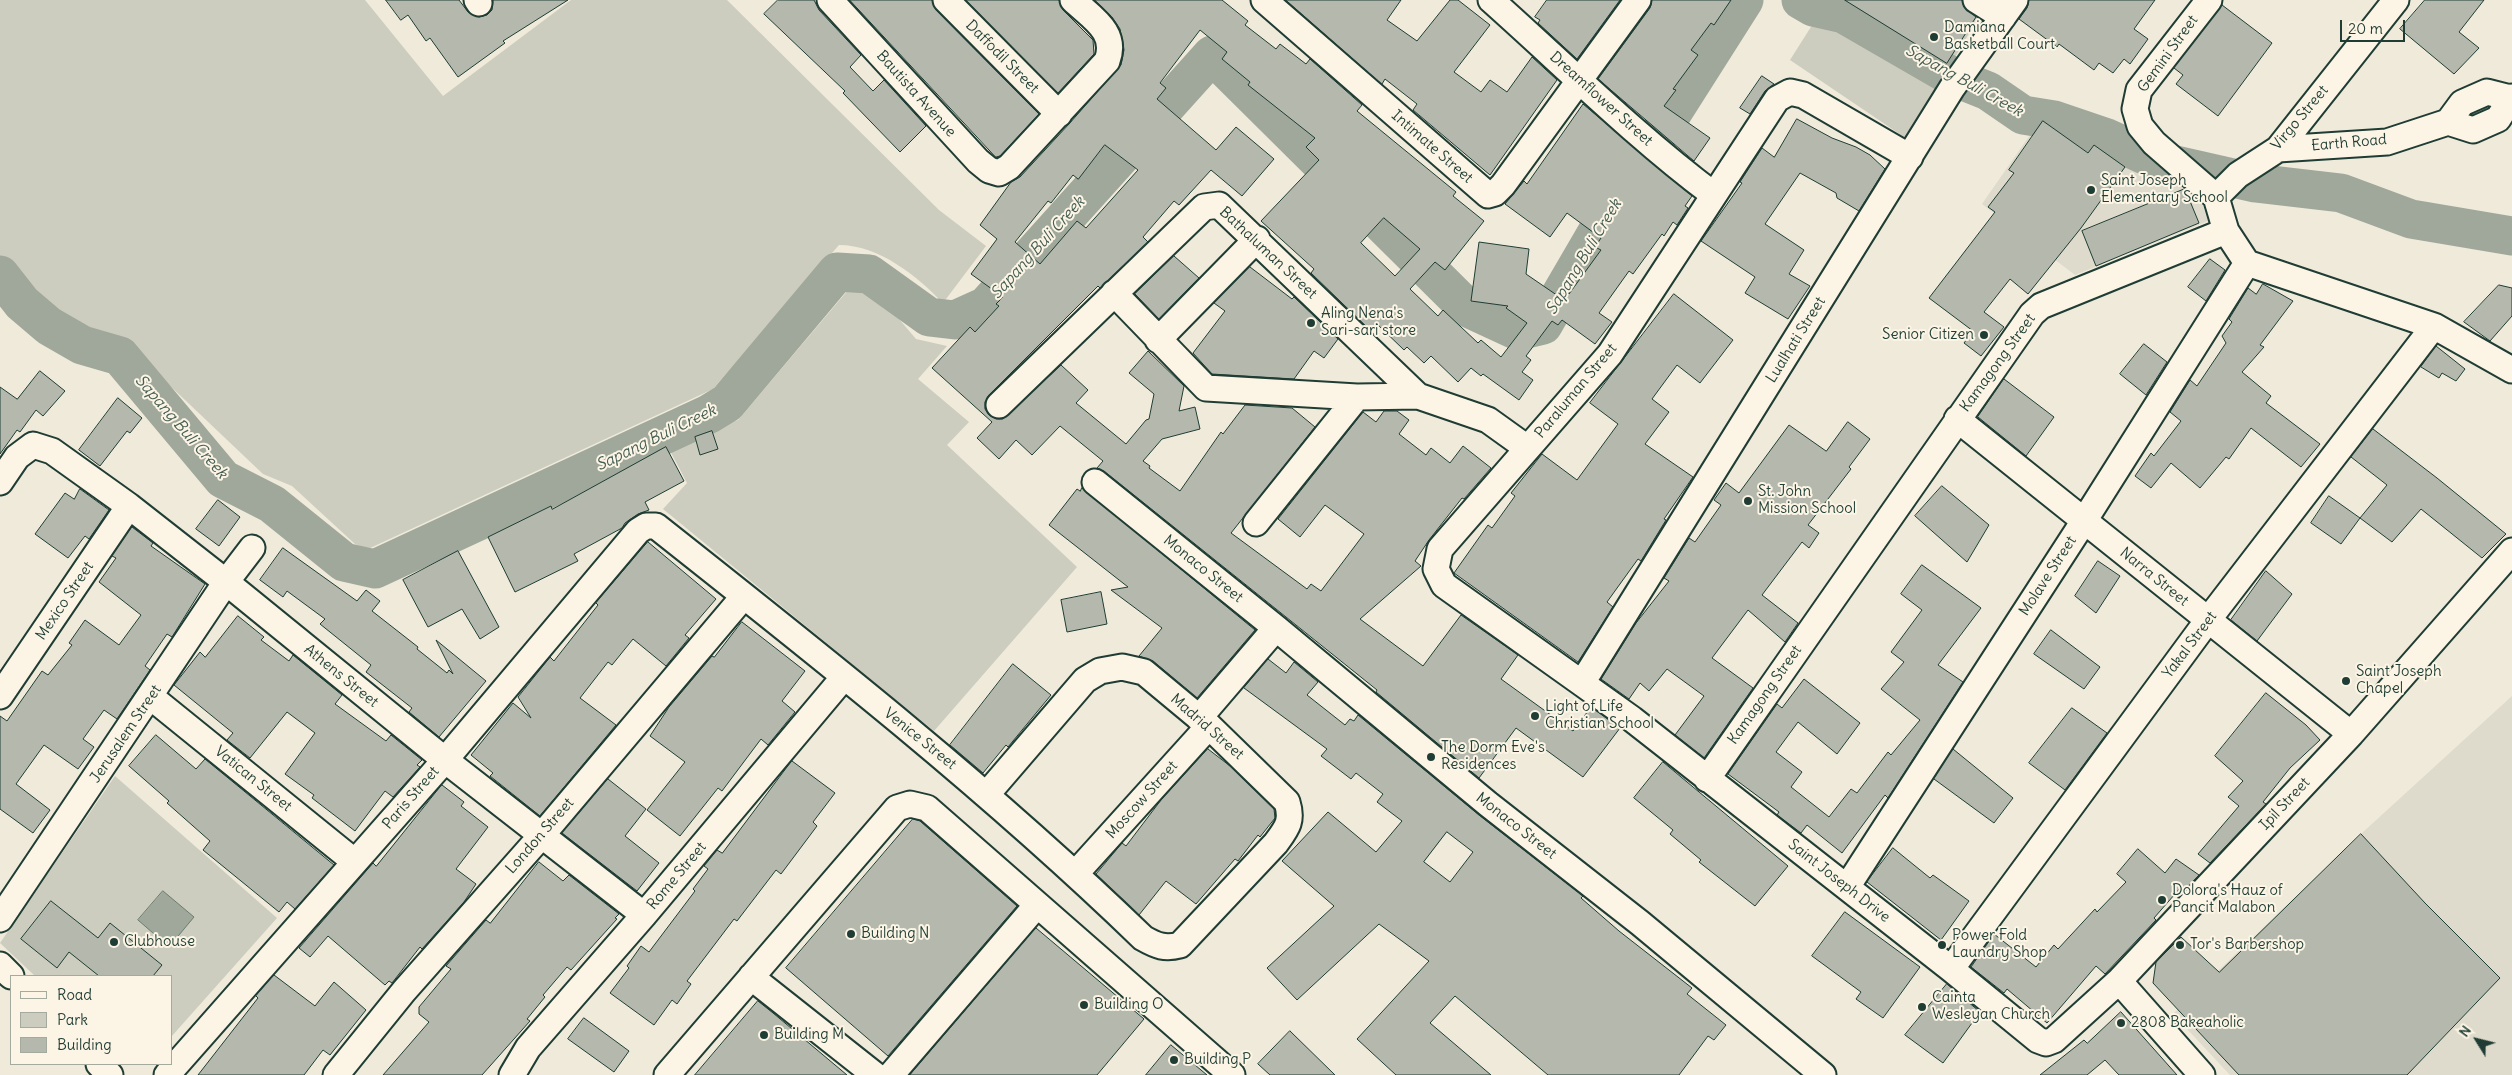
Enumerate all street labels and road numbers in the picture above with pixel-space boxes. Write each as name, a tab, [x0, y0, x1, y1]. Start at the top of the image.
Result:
street label: Gemini Street	[2134, 12, 2202, 96]
street label: Daffodil Street	[962, 17, 1042, 97]
street label: Bautista Avenue	[873, 47, 959, 141]
street label: Dreamflower Street	[1546, 48, 1656, 150]
street label: Virgo Street	[2268, 82, 2332, 154]
street label: Intimate Street	[1388, 107, 1476, 187]
street label: Earth Road	[2310, 131, 2388, 155]
street label: Bathaluman Street	[1215, 203, 1321, 303]
street label: Lualhati Street	[1762, 294, 1830, 386]
street label: Kamagong Street	[1956, 310, 2040, 416]
street label: Paraluman Street	[1531, 340, 1621, 442]
street label: Monaco Street	[1160, 531, 1246, 607]
street label: Molave Street	[2016, 533, 2080, 619]
street label: Narra Street	[2116, 544, 2192, 610]
street label: Mexico Street	[32, 558, 98, 644]
street label: Yakal Street	[2159, 608, 2221, 682]
street label: Athens Street	[300, 641, 382, 711]
street label: Kamagong Street	[1724, 642, 1806, 748]
street label: Jerusalem Street	[87, 682, 165, 786]
street label: Madrid Street	[1167, 690, 1247, 764]
street label: Venice Street	[880, 704, 960, 774]
street label: Vatican Street	[211, 742, 295, 816]
street label: Moscow Street	[1102, 757, 1182, 843]
street label: Paris Street	[379, 763, 443, 833]
street label: Ipil Street	[2256, 774, 2314, 834]
street label: Monaco Street	[1472, 789, 1560, 863]
street label: London Street	[502, 794, 578, 878]
street label: Saint Joseph Drive	[1784, 836, 1894, 926]
street label: Rome Street	[644, 839, 710, 913]

